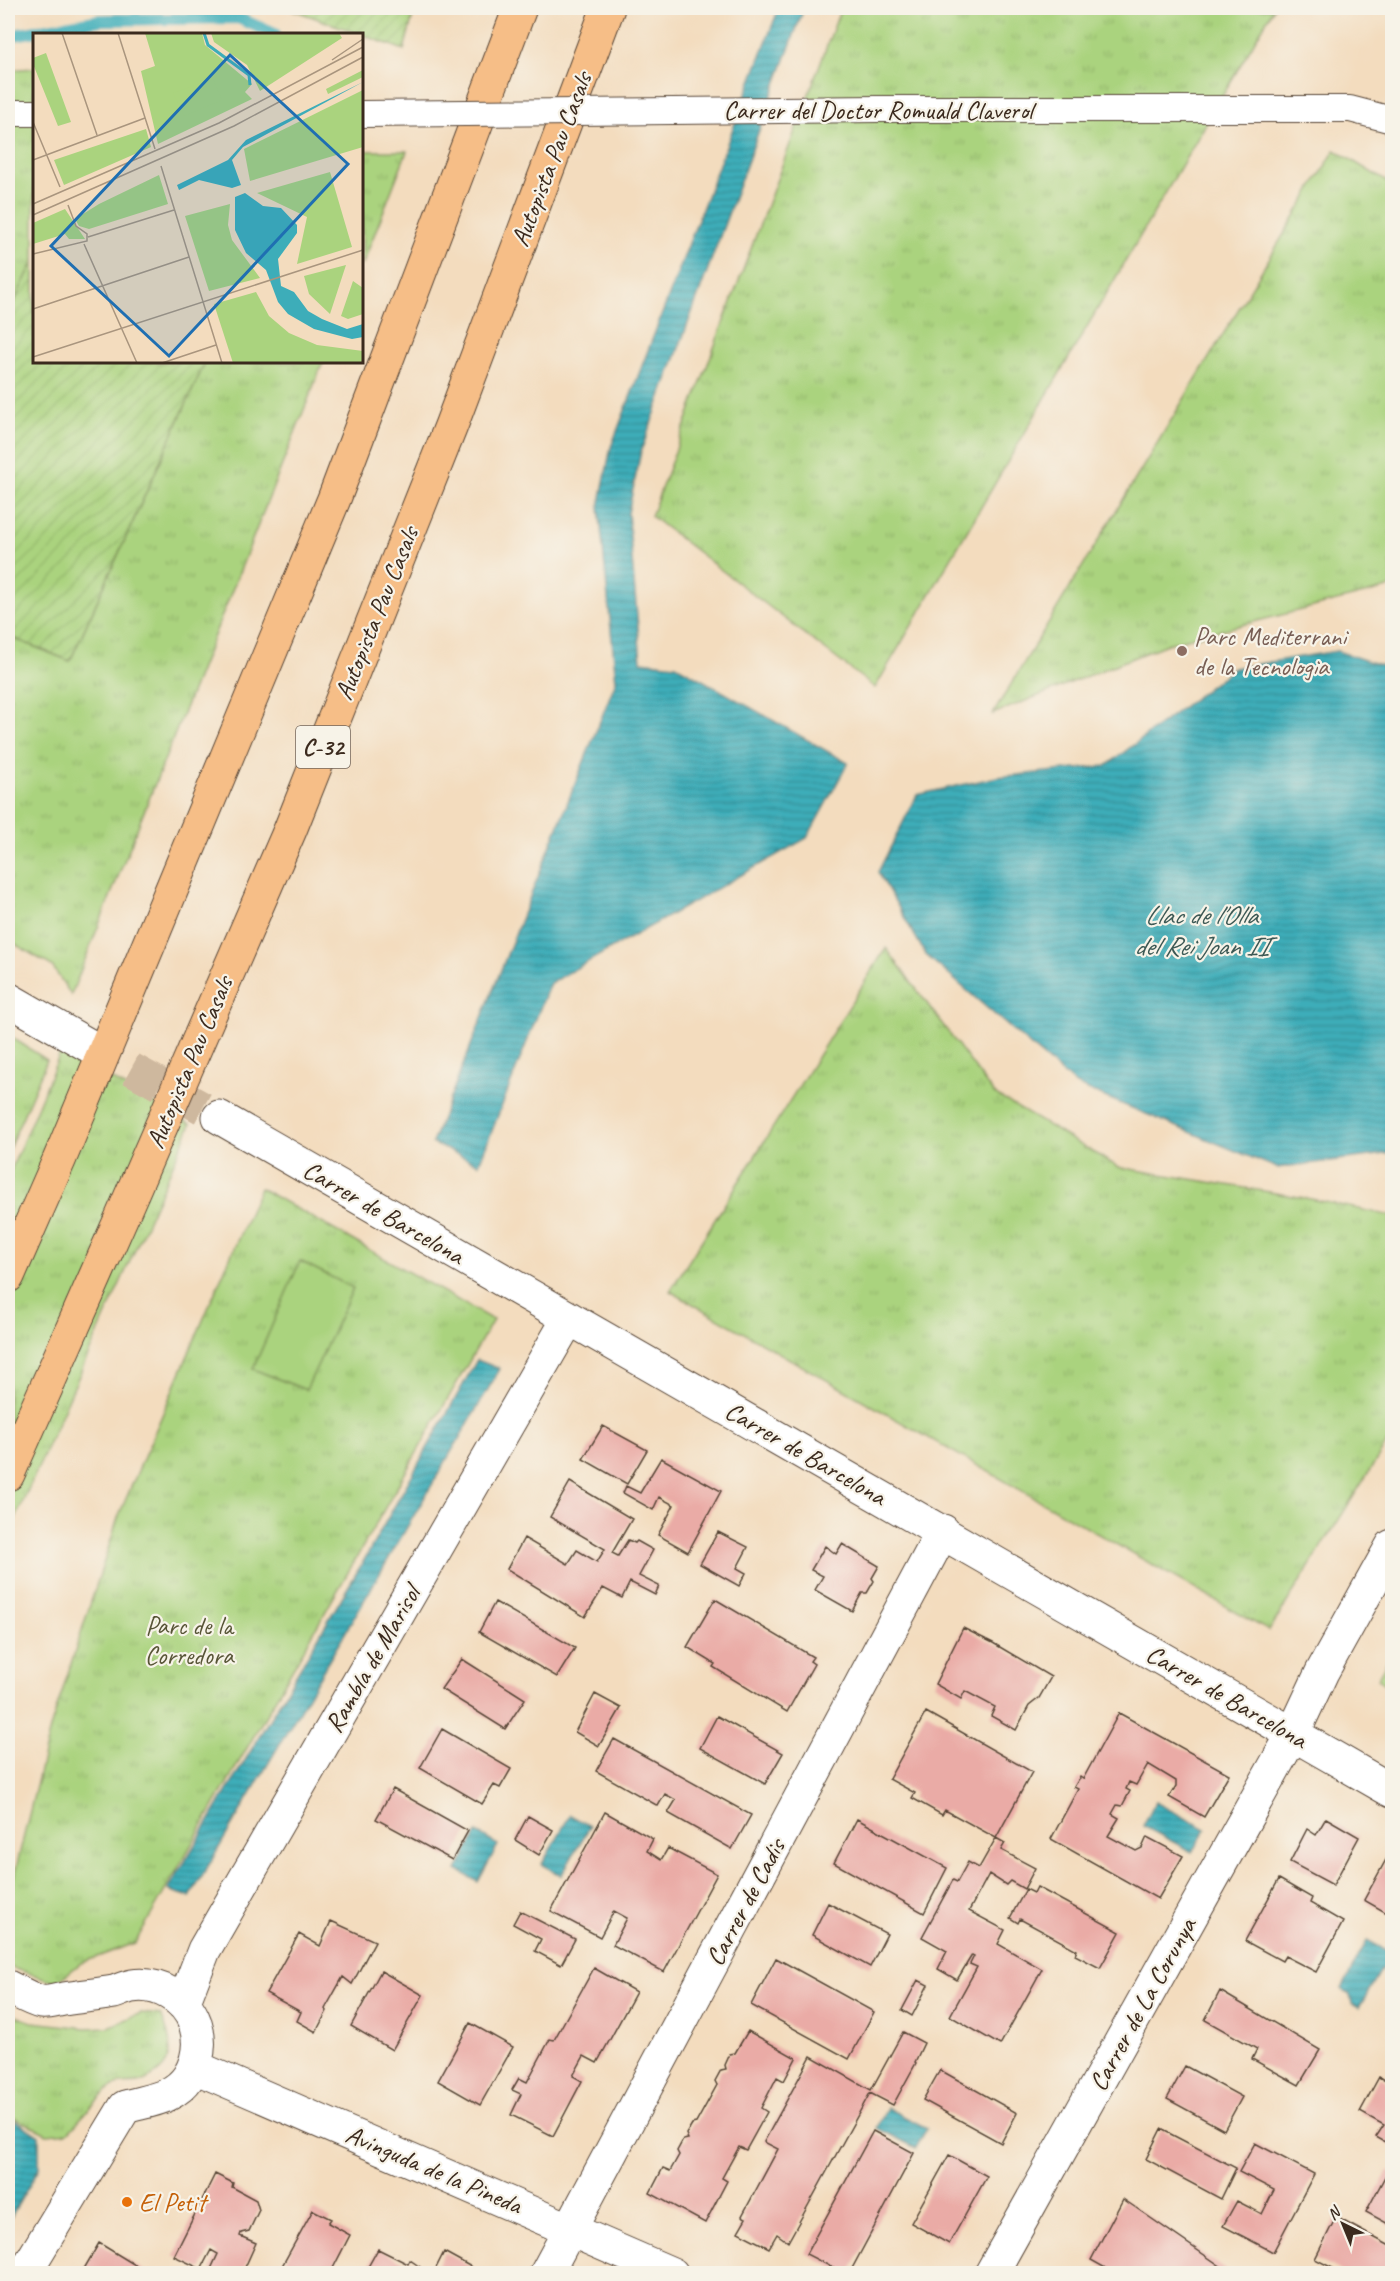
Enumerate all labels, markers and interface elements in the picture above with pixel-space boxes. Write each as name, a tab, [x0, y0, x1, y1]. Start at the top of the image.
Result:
inset map	[33, 33, 363, 363]
street label: Autopista Pau Casals	[503, 66, 601, 251]
street label: Carrer del Doctor Romuald Claverol	[723, 94, 1037, 127]
street label: Autopista Pau Casals	[327, 520, 427, 704]
place label: Parc Mediterrani de la Tecnologia	[1194, 620, 1349, 683]
marker: Parc Mediterrani de la Tecnologia	[1175, 644, 1189, 658]
road number: C-32	[296, 726, 350, 768]
water label: Llac de l'Olla del Rei Joan II	[1134, 898, 1278, 963]
street label: Autopista Pau Casals	[138, 969, 241, 1153]
street label: Carrer de Barcelona	[297, 1153, 472, 1273]
street label: Carrer de Barcelona	[719, 1394, 894, 1514]
street label: Rambla de Marisol	[317, 1576, 430, 1738]
park label: Parc de la Corredora	[145, 1609, 235, 1672]
street label: Carrer de Barcelona	[1140, 1637, 1315, 1757]
street label: Carrer de Cadis	[698, 1831, 794, 1971]
street label: Carrer de La Corunya	[1081, 1911, 1204, 2097]
street label: Avinguda de la Pineda	[341, 2118, 528, 2222]
place label: El Petit	[139, 2186, 209, 2219]
north arrow	[1313, 2194, 1373, 2254]
marker: El Petit	[120, 2195, 134, 2209]
text: N	[1323, 2201, 1346, 2224]

